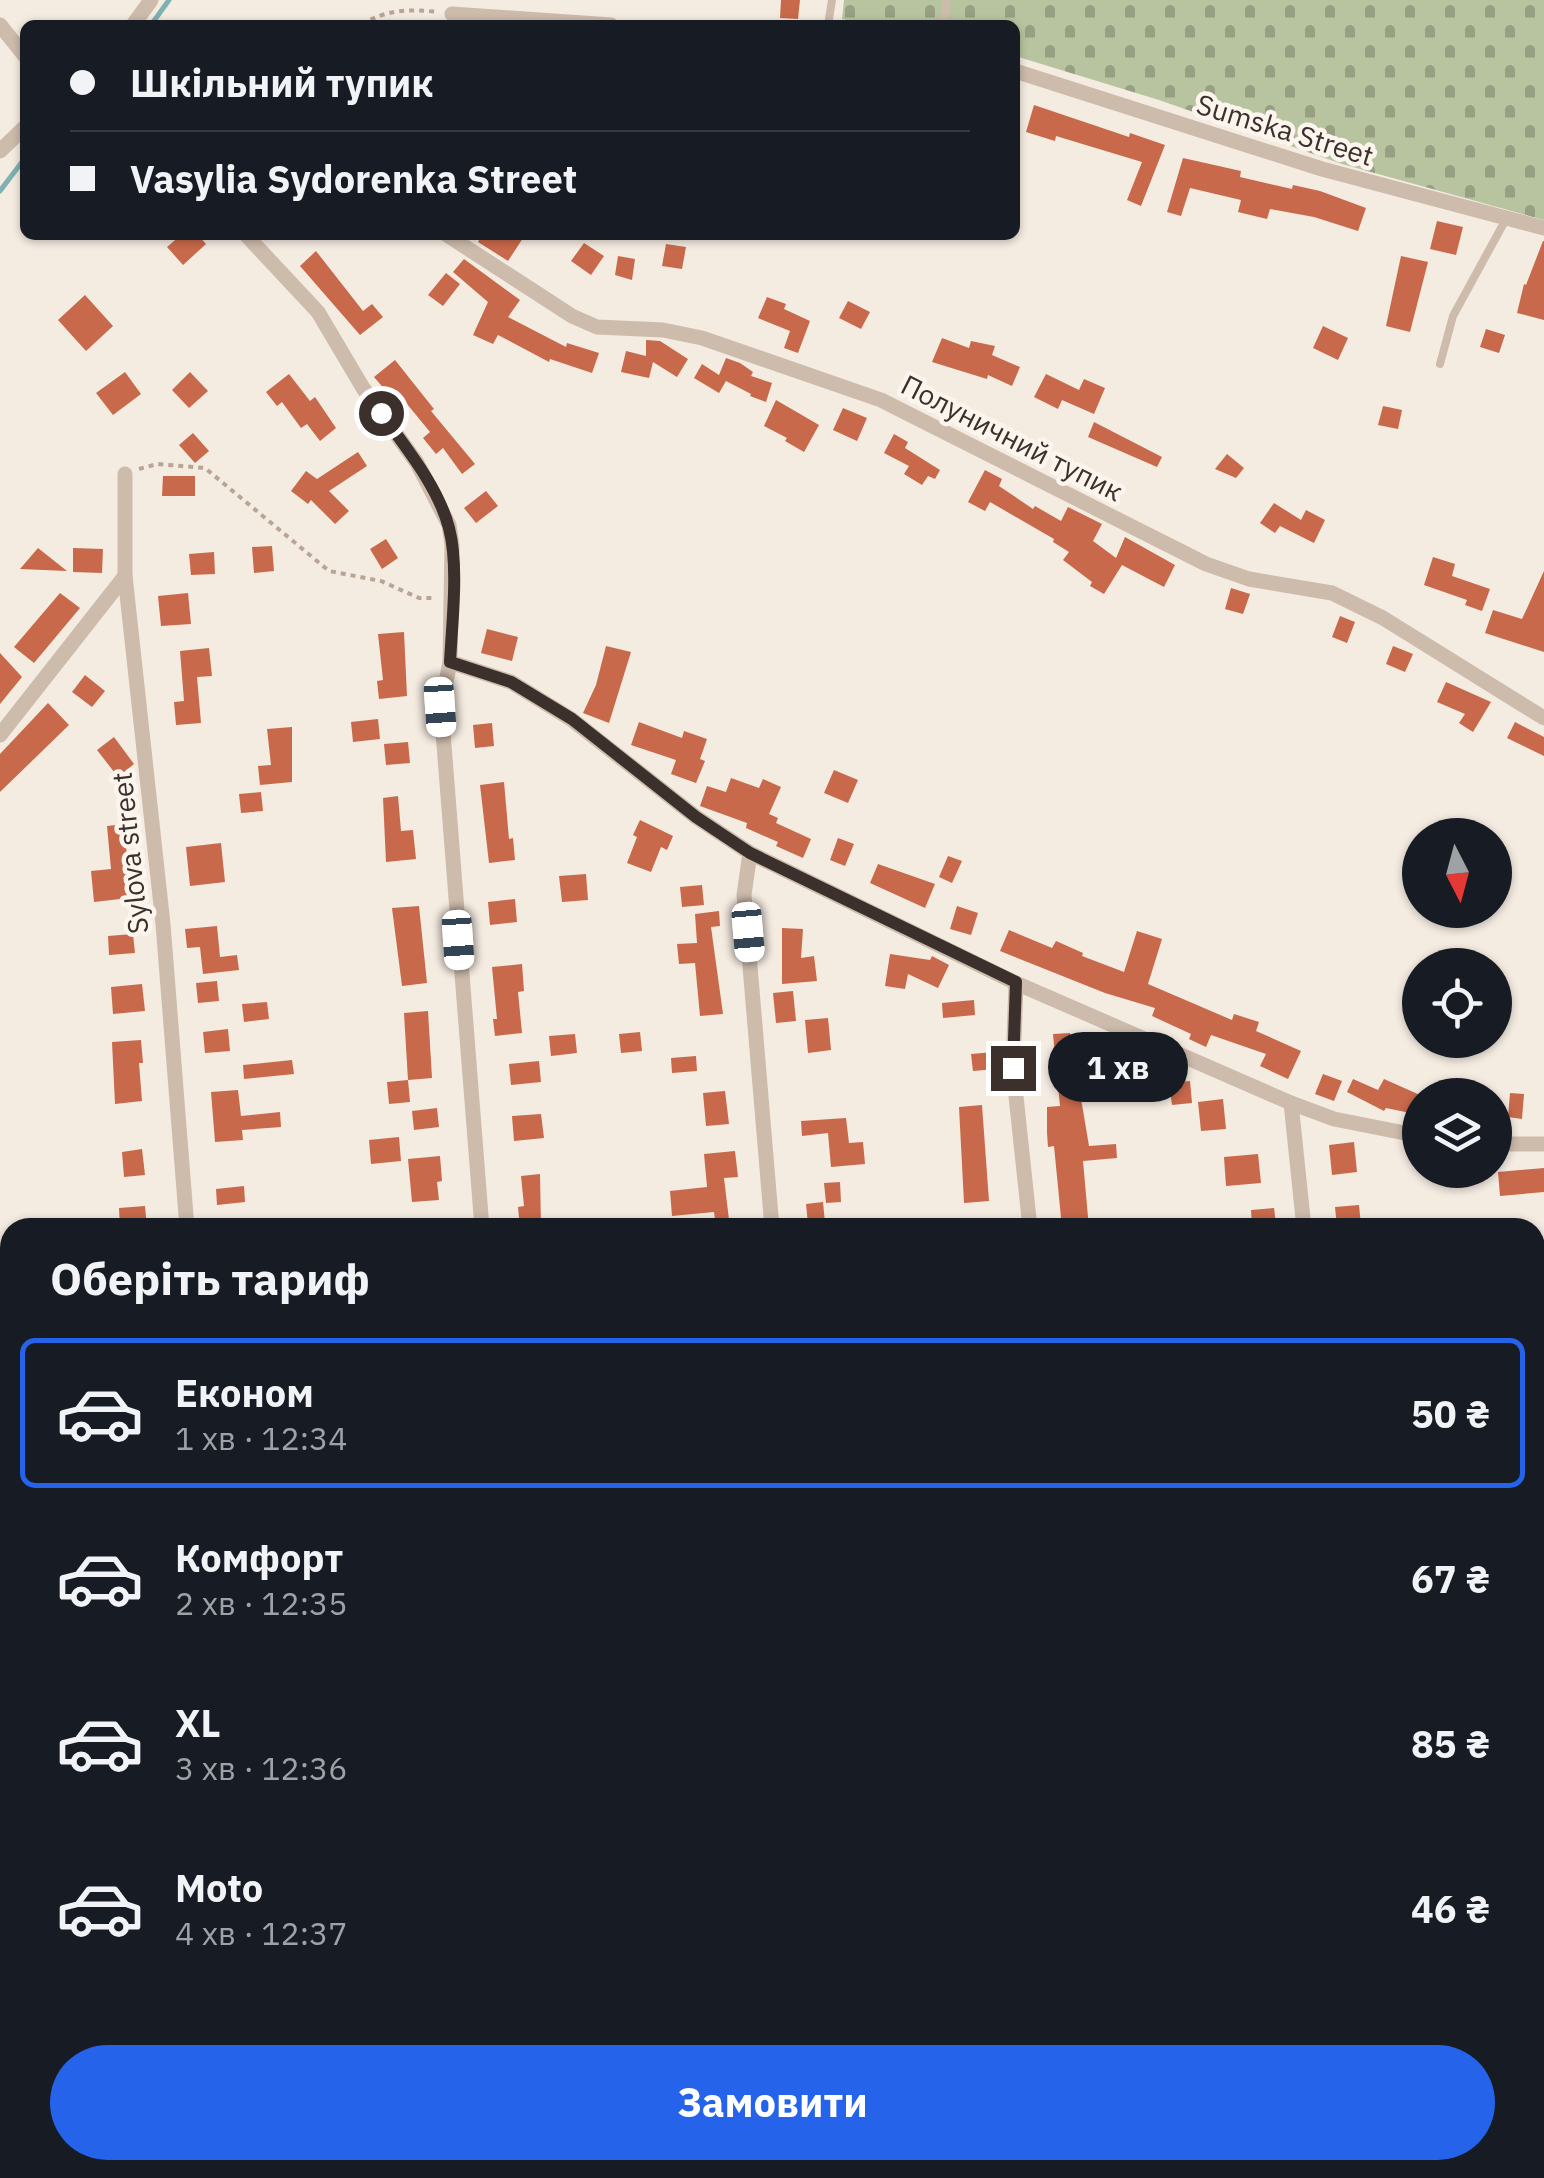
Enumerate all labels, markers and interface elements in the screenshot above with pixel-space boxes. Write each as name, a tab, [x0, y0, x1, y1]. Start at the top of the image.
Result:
text: Шкільний тупик	[130, 58, 434, 107]
street label: Sumska Street	[1192, 85, 1378, 174]
text: Vasylia Sydorenka Street	[130, 154, 577, 203]
street label: Полуничний тупик	[895, 366, 1129, 509]
route start	[359, 391, 404, 436]
car	[423, 676, 457, 738]
street label: Sylova street	[103, 770, 156, 936]
north arrow	[1402, 818, 1512, 928]
map controls	[1402, 818, 1512, 1188]
car	[730, 901, 766, 963]
car	[441, 909, 475, 971]
button: locate	[1402, 948, 1512, 1058]
callout: 1 хв	[1048, 1033, 1188, 1103]
route end	[991, 1046, 1036, 1091]
text: 1 хв	[1086, 1046, 1150, 1088]
button: layers	[1402, 1078, 1512, 1188]
text: Оберіть тариф	[50, 1249, 370, 1307]
icon: car	[55, 1368, 145, 1458]
text: Економ	[175, 1368, 314, 1417]
text: 50 ₴	[1411, 1389, 1490, 1438]
text: 1 хв · 12:34	[175, 1417, 348, 1459]
icon: car	[55, 1533, 145, 1623]
text: Комфорт	[175, 1533, 343, 1582]
text: 67 ₴	[1411, 1554, 1490, 1603]
text: 2 хв · 12:35	[175, 1582, 348, 1624]
icon: car	[55, 1698, 145, 1788]
text: XL	[175, 1698, 221, 1747]
text: 85 ₴	[1411, 1719, 1490, 1768]
text: 3 хв · 12:36	[175, 1747, 348, 1789]
icon: car	[55, 1863, 145, 1953]
text: Moto	[175, 1863, 263, 1912]
text: 46 ₴	[1411, 1884, 1490, 1933]
text: 4 хв · 12:37	[175, 1912, 348, 1954]
button: Замовити	[50, 2045, 1495, 2160]

